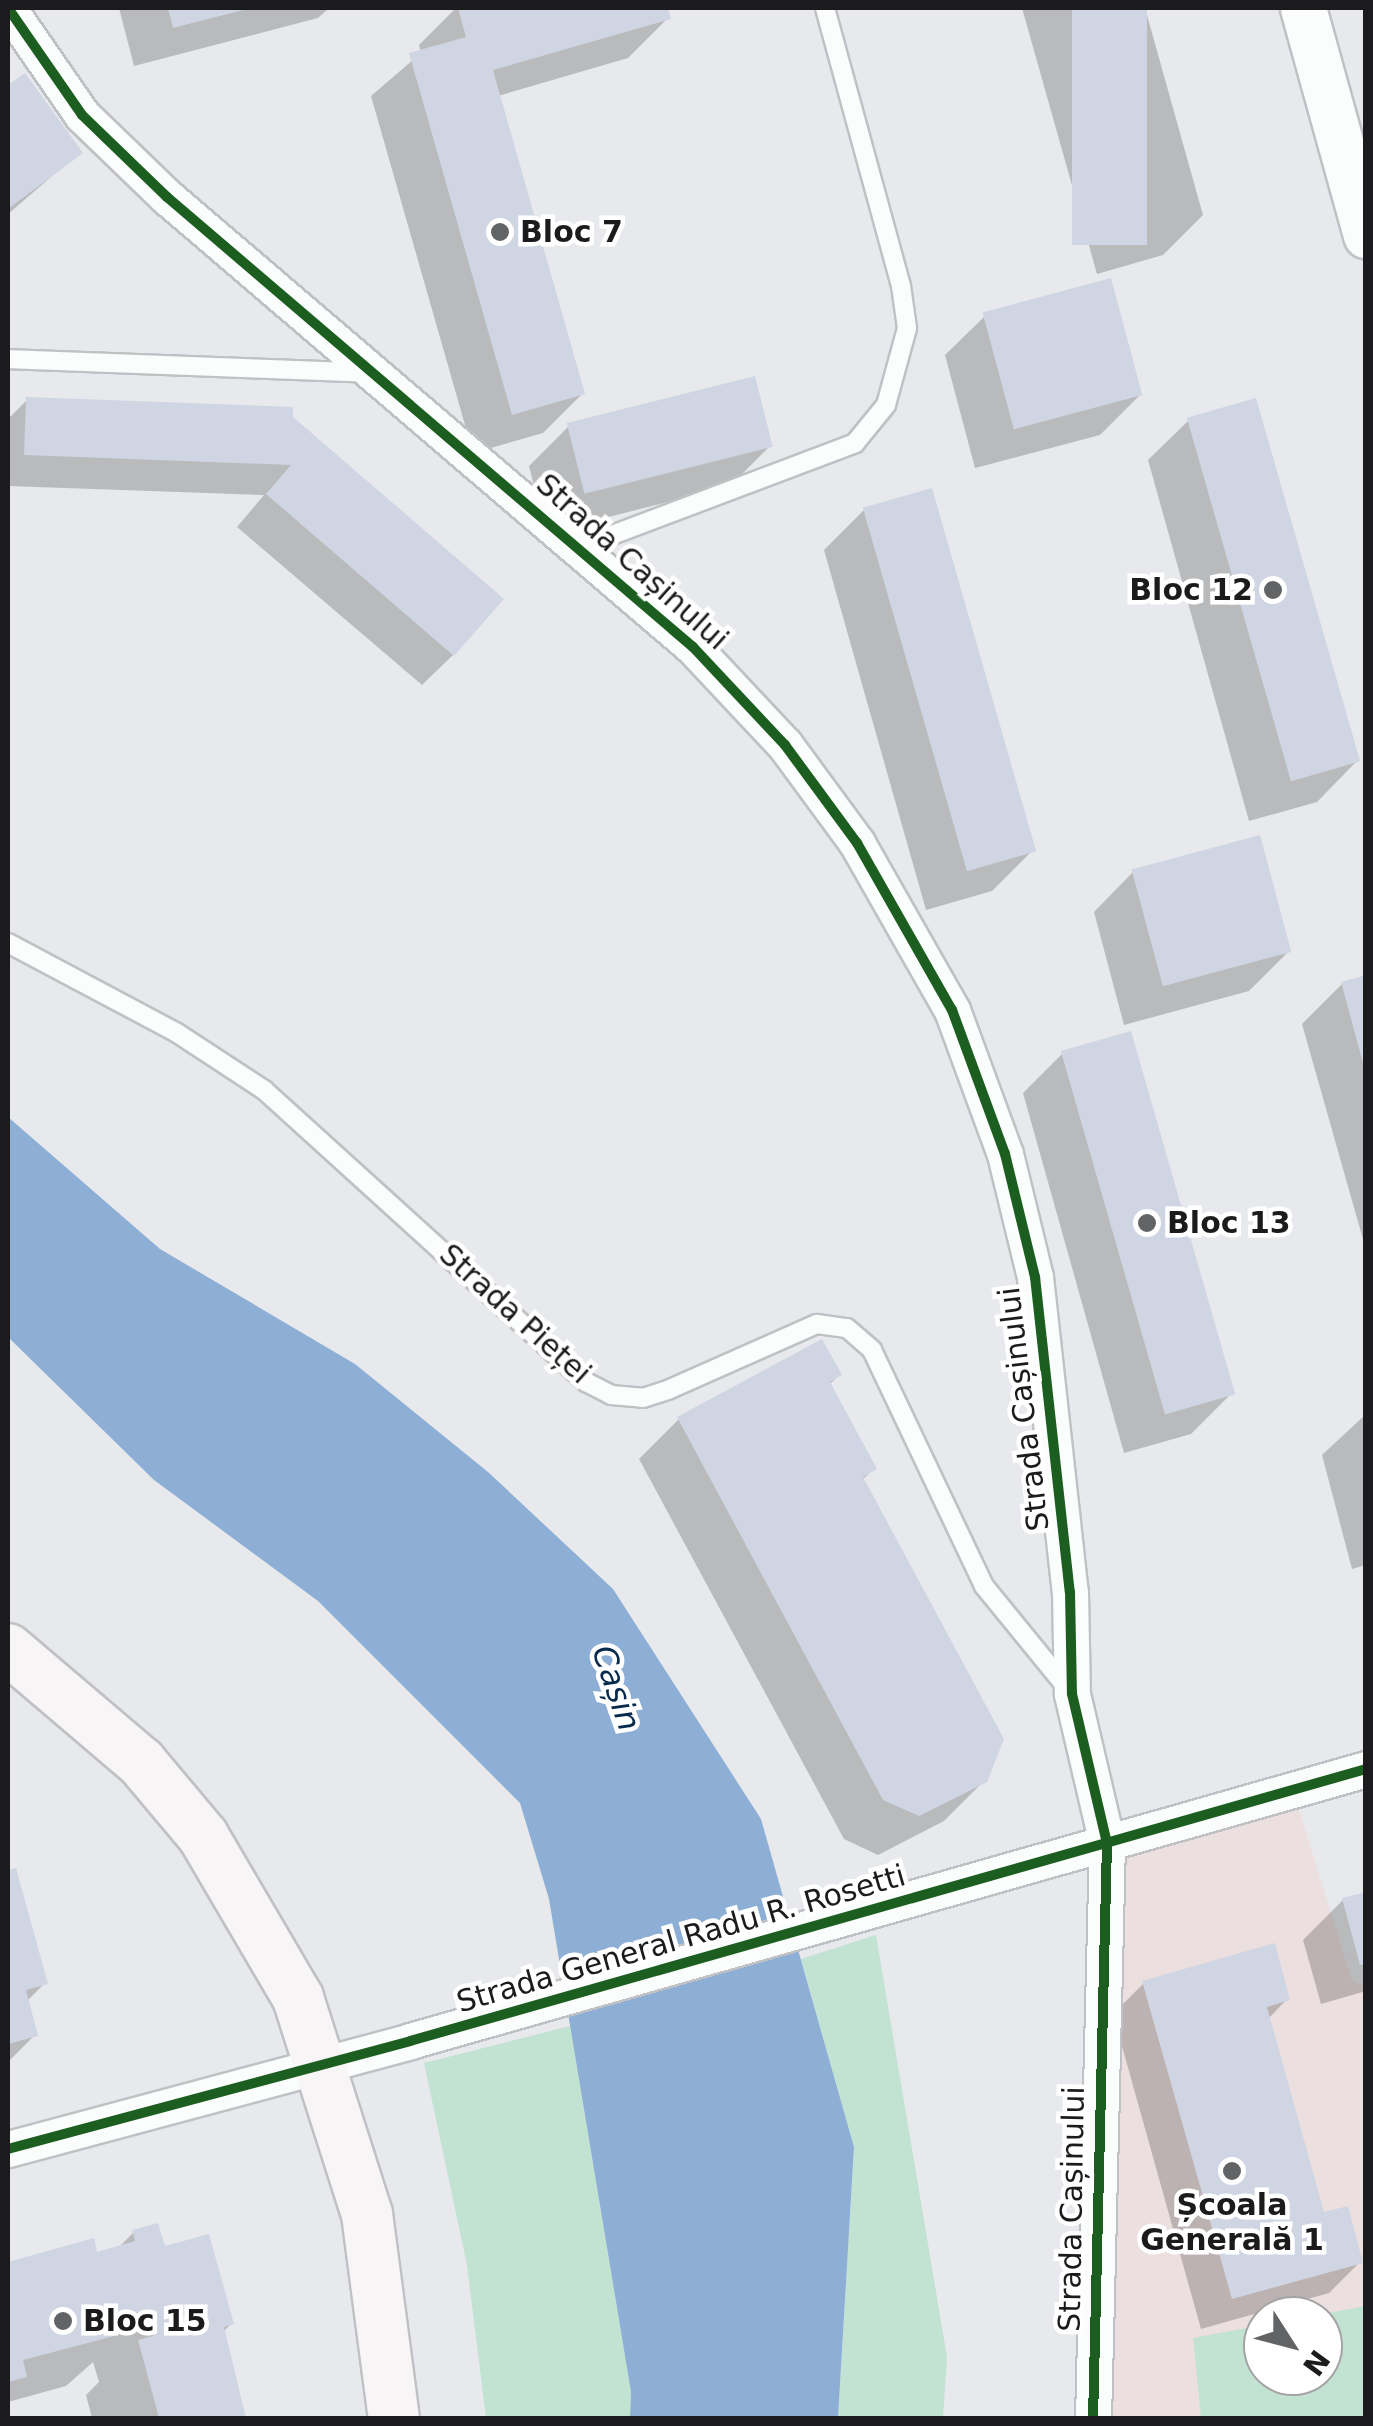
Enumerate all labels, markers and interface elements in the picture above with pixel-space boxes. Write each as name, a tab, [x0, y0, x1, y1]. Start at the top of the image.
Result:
place label: Bloc 7	[520, 214, 623, 250]
marker: Bloc 7	[489, 221, 511, 243]
street label: Strada Cașinului	[529, 466, 735, 658]
place label: Bloc 12	[1129, 572, 1253, 608]
marker: Bloc 12	[1262, 579, 1284, 601]
place label: Bloc 13	[1167, 1205, 1291, 1241]
marker: Bloc 13	[1136, 1212, 1158, 1234]
street label: Strada Pieței	[432, 1237, 598, 1391]
street label: Strada Cașinului	[991, 1285, 1057, 1533]
water label: Cașin	[584, 1640, 648, 1736]
street label: Strada General Radu R. Rosetti	[453, 1858, 909, 2020]
street label: Strada Cașinului	[1052, 2086, 1092, 2332]
marker: Școala Generală 1	[1221, 2160, 1243, 2182]
place label: Școala Generală 1	[1140, 2187, 1324, 2258]
north arrow	[1243, 2296, 1343, 2396]
place label: Bloc 15	[83, 2303, 207, 2339]
marker: Bloc 15	[52, 2310, 74, 2332]
text: N	[1296, 2344, 1336, 2382]

